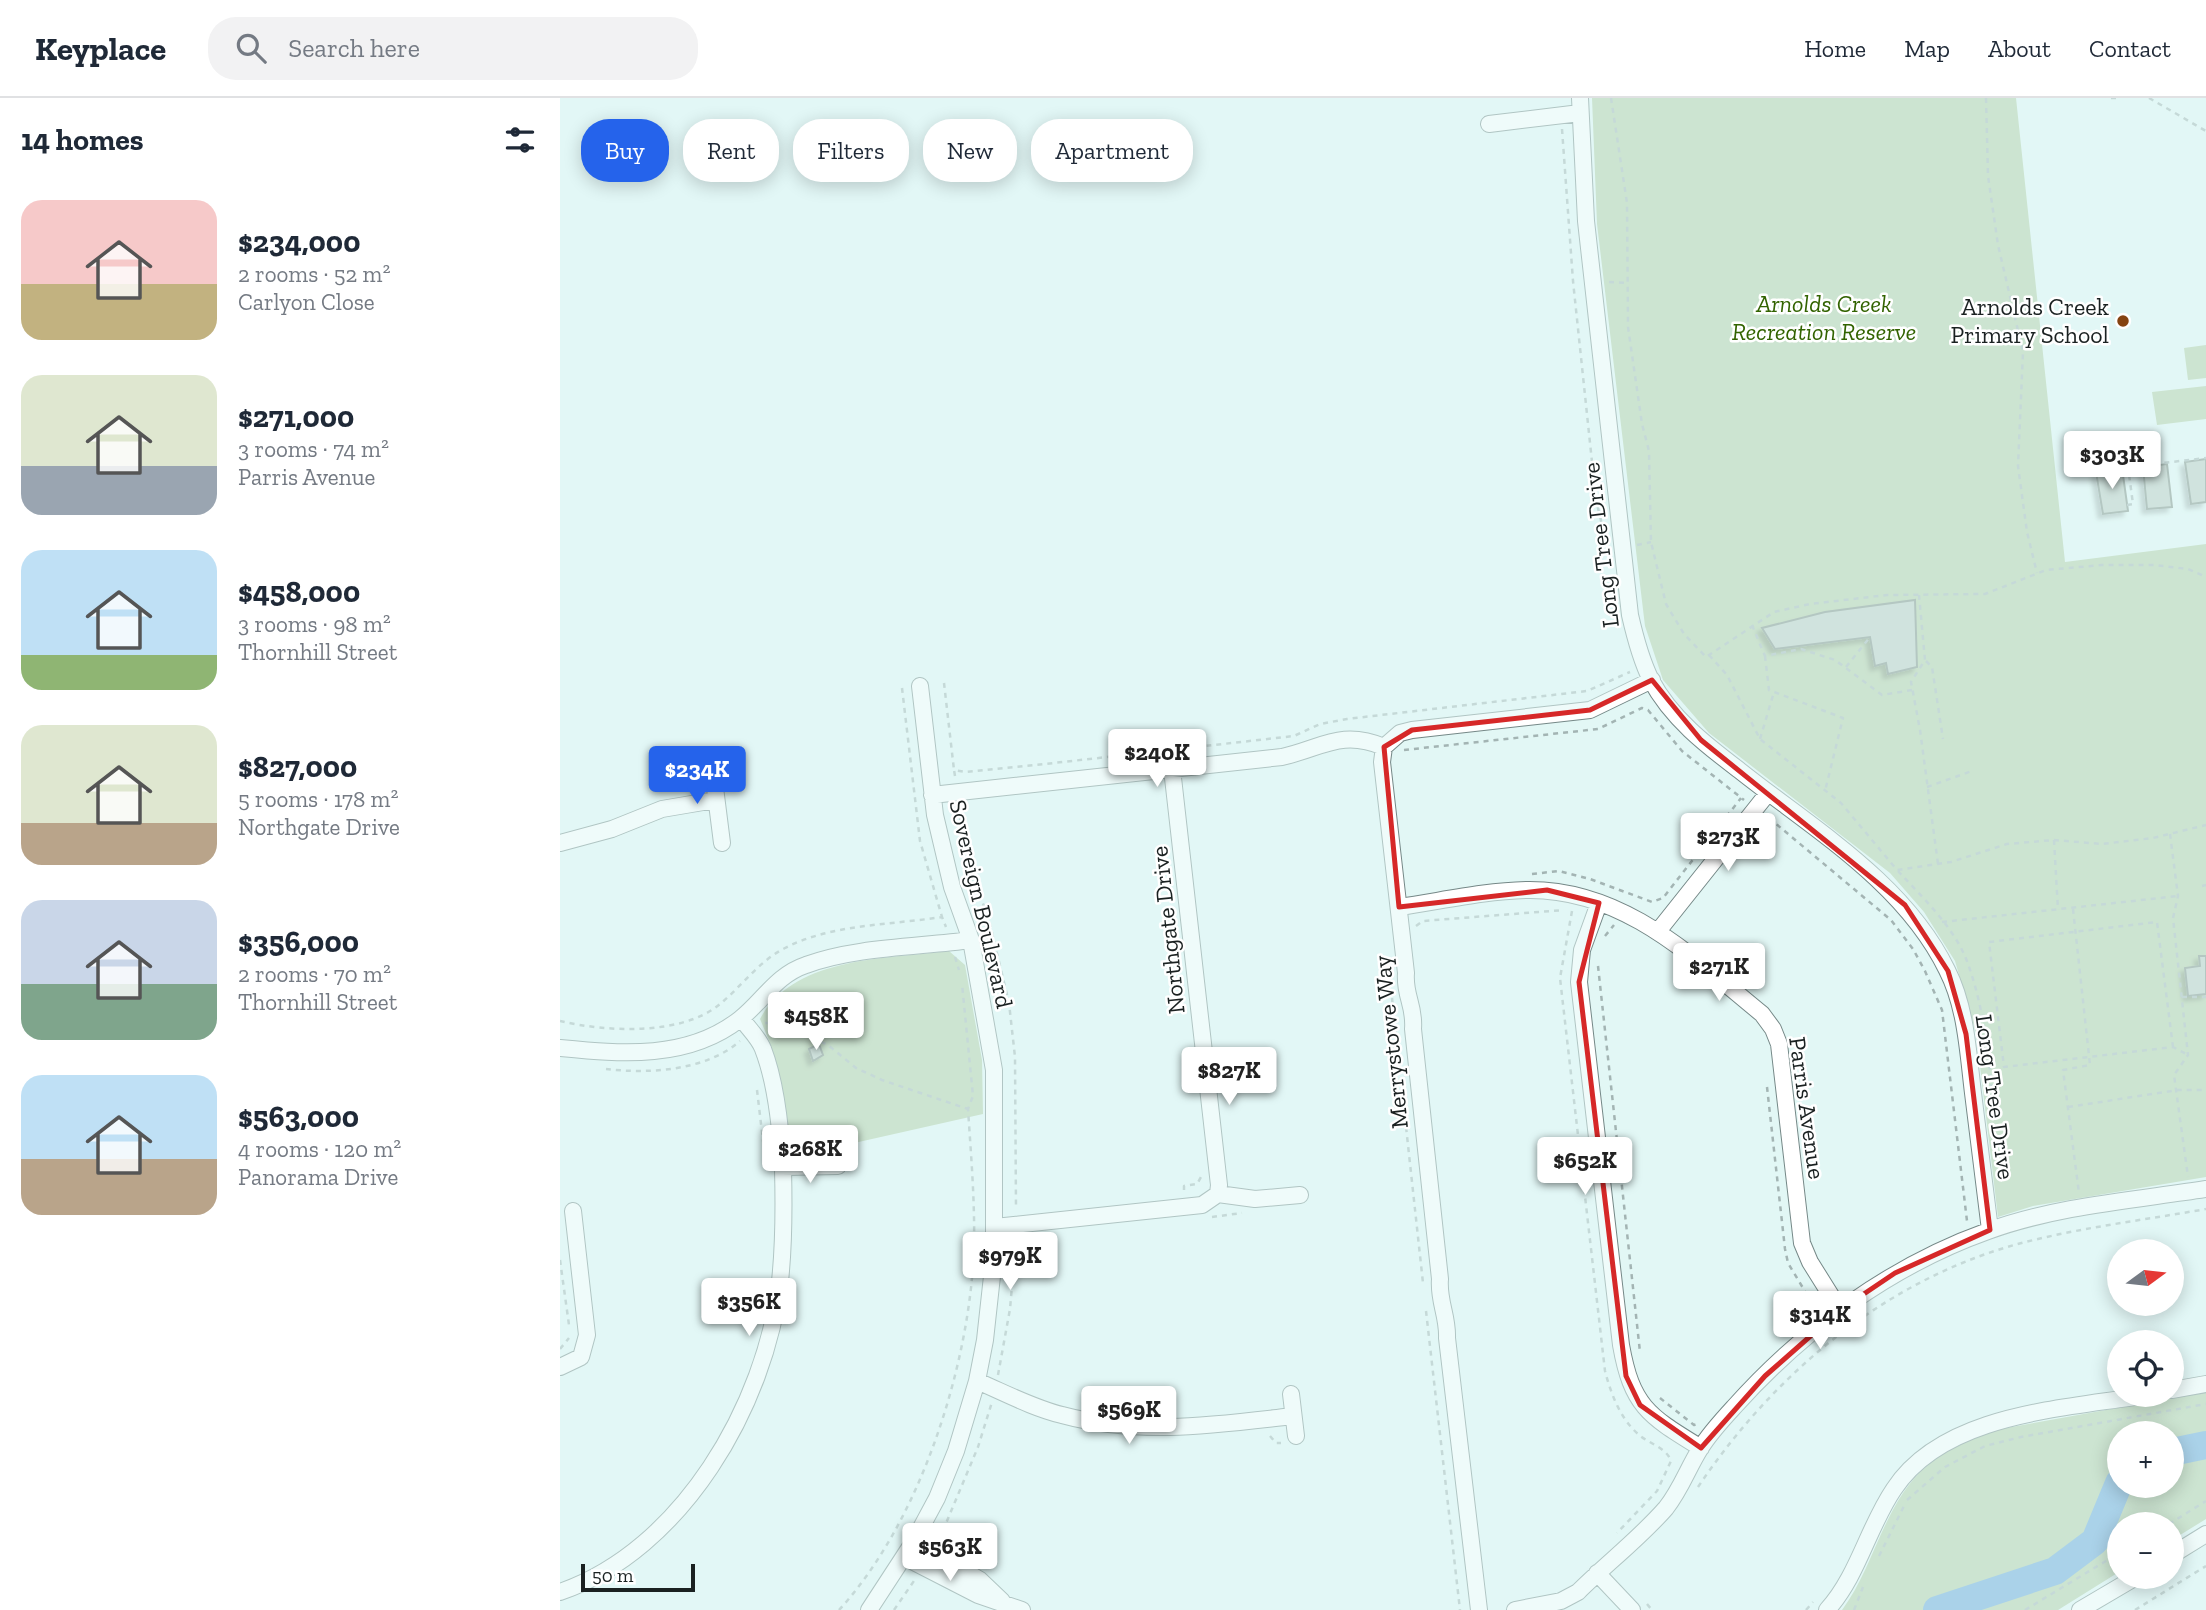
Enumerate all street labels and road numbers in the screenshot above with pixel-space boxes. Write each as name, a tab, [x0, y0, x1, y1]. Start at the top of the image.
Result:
street label: Long Tree Drive	[1576, 461, 1625, 629]
street label: Sovereign Boulevard	[943, 797, 1020, 1011]
street label: Northgate Drive	[1144, 845, 1191, 1016]
street label: Merrystowe Way	[1367, 953, 1414, 1130]
street label: Long Tree Drive	[1970, 1013, 2021, 1181]
street label: Parris Avenue	[1783, 1035, 1832, 1181]

